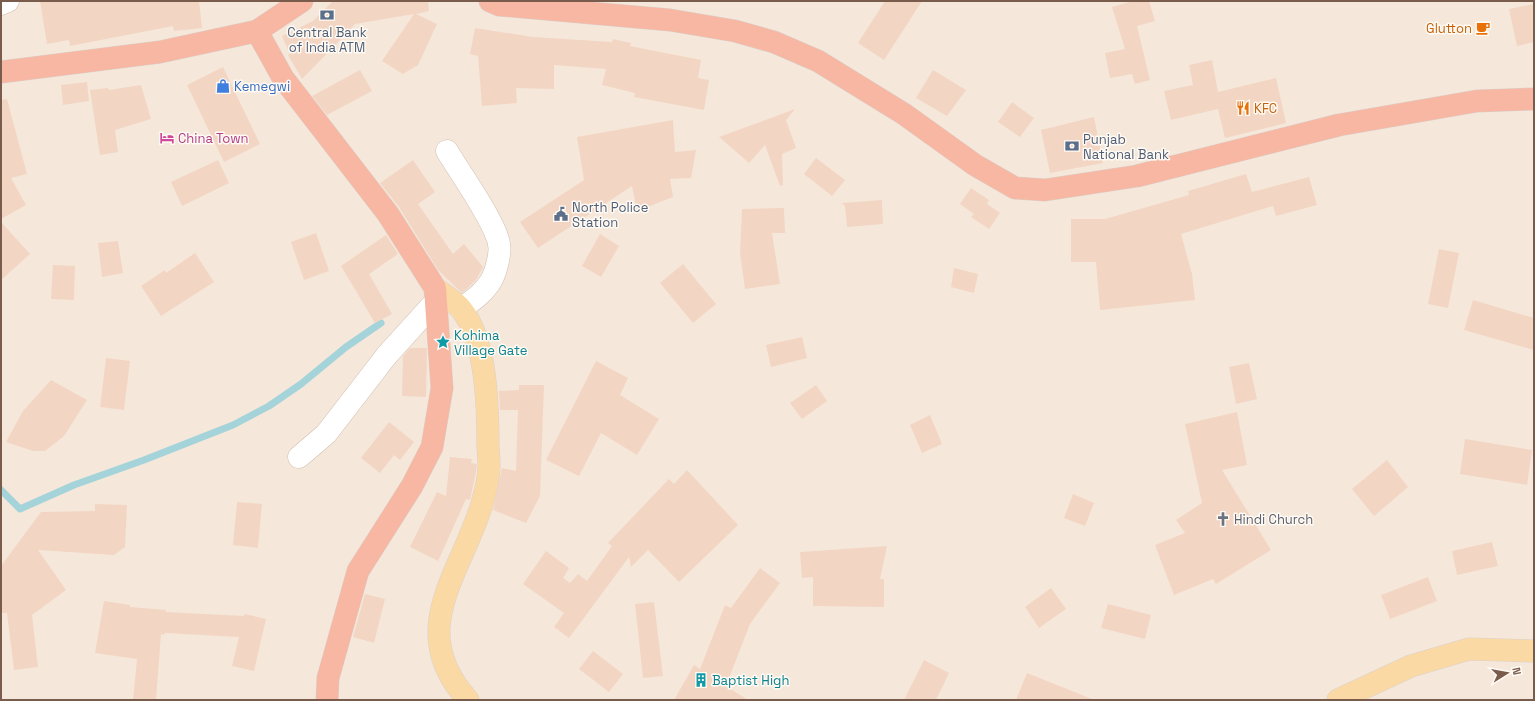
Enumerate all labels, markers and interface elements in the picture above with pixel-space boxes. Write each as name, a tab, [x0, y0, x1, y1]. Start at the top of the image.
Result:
bank icon: Central Bank of India ATM	[319, 7, 335, 23]
place label: Glutton	[1426, 20, 1472, 37]
cafe icon: Glutton	[1475, 20, 1491, 36]
place label: Central Bank of India ATM	[287, 24, 367, 56]
shop icon: Kemegwi	[215, 78, 231, 94]
place label: Kemegwi	[234, 78, 290, 95]
restaurant icon: KFC	[1235, 100, 1251, 116]
place label: KFC	[1254, 100, 1277, 117]
hotel icon: China Town	[159, 130, 175, 146]
place label: China Town	[178, 130, 249, 147]
place label: Punjab National Bank	[1083, 131, 1169, 163]
bank icon: Punjab National Bank	[1064, 138, 1080, 154]
place label: North Police Station	[572, 199, 648, 231]
public building icon: North Police Station	[553, 206, 569, 222]
place label: Kohima Village Gate	[454, 327, 527, 359]
place icon: Kohima Village Gate	[435, 334, 451, 350]
church icon: Hindi Church	[1215, 511, 1231, 527]
place label: Hindi Church	[1234, 511, 1313, 528]
north arrow	[1487, 653, 1527, 693]
text: N	[1509, 666, 1524, 676]
building icon: Baptist High	[693, 672, 709, 688]
place label: Baptist High	[712, 672, 789, 689]

